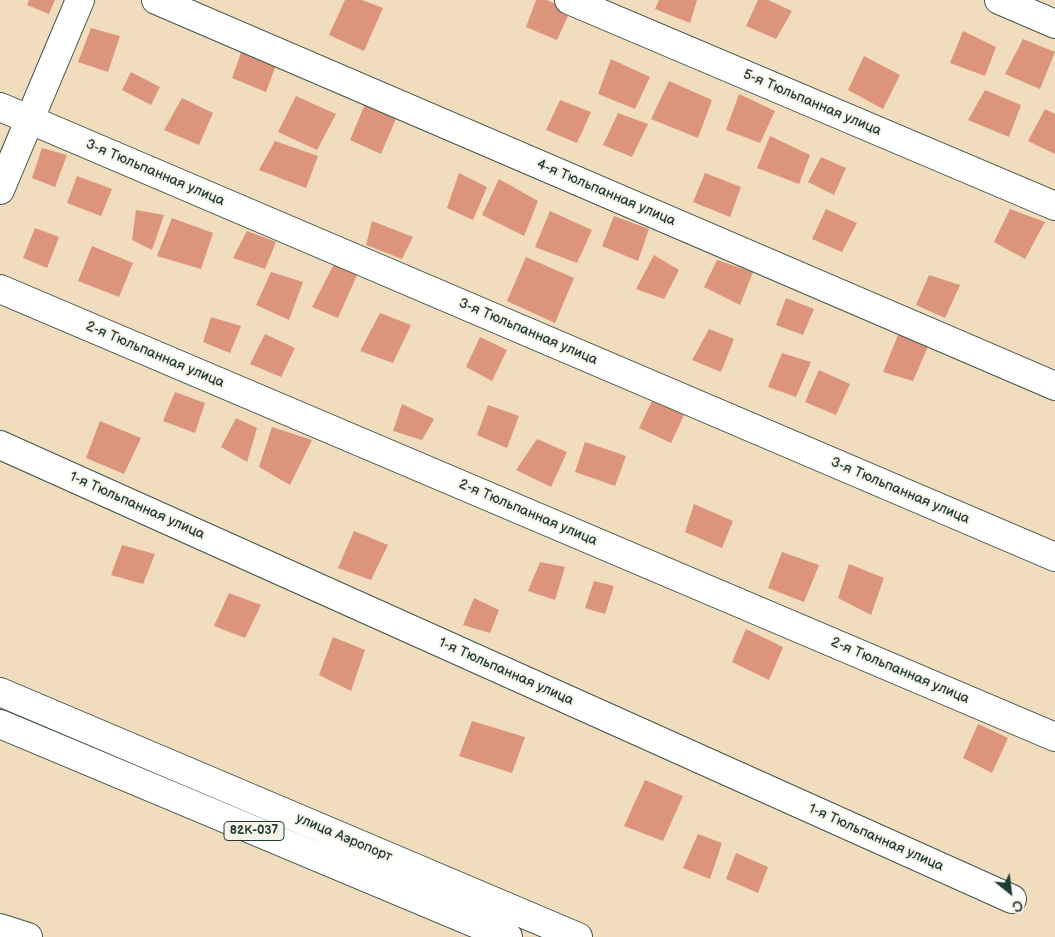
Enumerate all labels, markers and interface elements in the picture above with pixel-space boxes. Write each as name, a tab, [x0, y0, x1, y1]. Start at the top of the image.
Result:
street label: 5-я Тюльпанная улица	[740, 66, 884, 140]
street label: 3-я Тюльпанная улица	[83, 136, 227, 210]
street label: 4-я Тюльпанная улица	[534, 156, 678, 230]
street label: 3-я Тюльпанная улица	[456, 295, 600, 369]
street label: 2-я Тюльпанная улица	[83, 318, 227, 392]
street label: 3-я Тюльпанная улица	[828, 454, 972, 528]
street label: 1-я Тюльпанная улица	[67, 469, 207, 543]
street label: 2-я Тюльпанная улица	[456, 476, 600, 550]
street label: 2-я Тюльпанная улица	[828, 634, 972, 708]
street label: 1-я Тюльпанная улица	[436, 635, 576, 709]
street label: 1-я Тюльпанная улица	[806, 801, 946, 875]
street label: улица Аэропорт	[293, 810, 395, 866]
road number: 82К-037	[224, 821, 284, 840]
north arrow	[985, 867, 1035, 917]
text: С	[1009, 896, 1026, 915]

